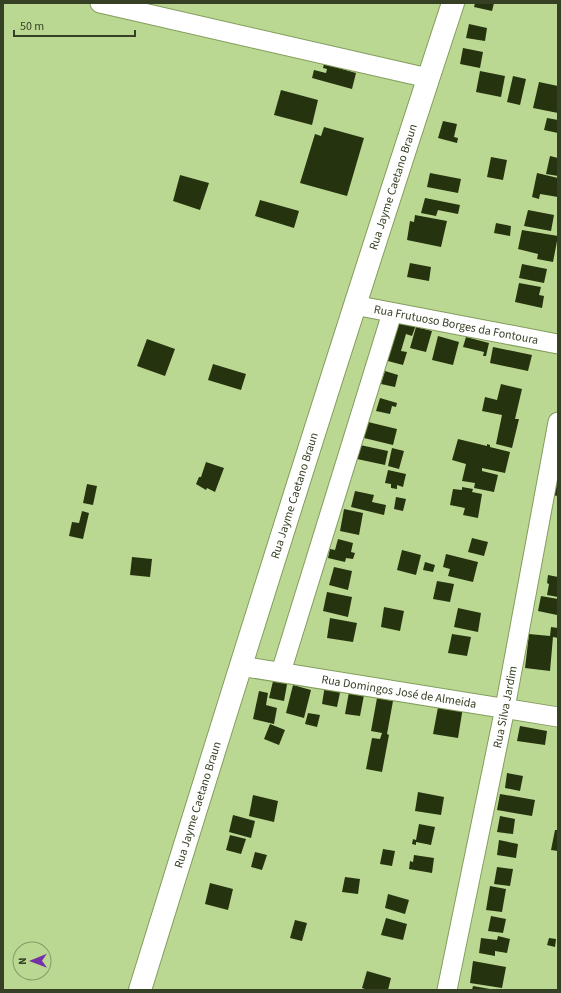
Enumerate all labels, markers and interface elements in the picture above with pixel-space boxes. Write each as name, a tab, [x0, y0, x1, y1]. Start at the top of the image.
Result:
scale bar	[14, 12, 135, 38]
text: 50 m	[20, 18, 44, 35]
street label: Rua Jayme Caetano Braun	[365, 122, 421, 252]
street label: Rua Frutuoso Borges da Fontoura	[373, 300, 540, 349]
street label: Rua Jayme Caetano Braun	[266, 430, 322, 561]
street label: Rua Silva Jardim	[488, 664, 521, 750]
street label: Rua Domingos José de Almeida	[320, 671, 478, 712]
street label: Rua Jayme Caetano Braun	[170, 739, 225, 870]
north arrow	[12, 941, 52, 981]
text: N	[15, 957, 30, 965]

